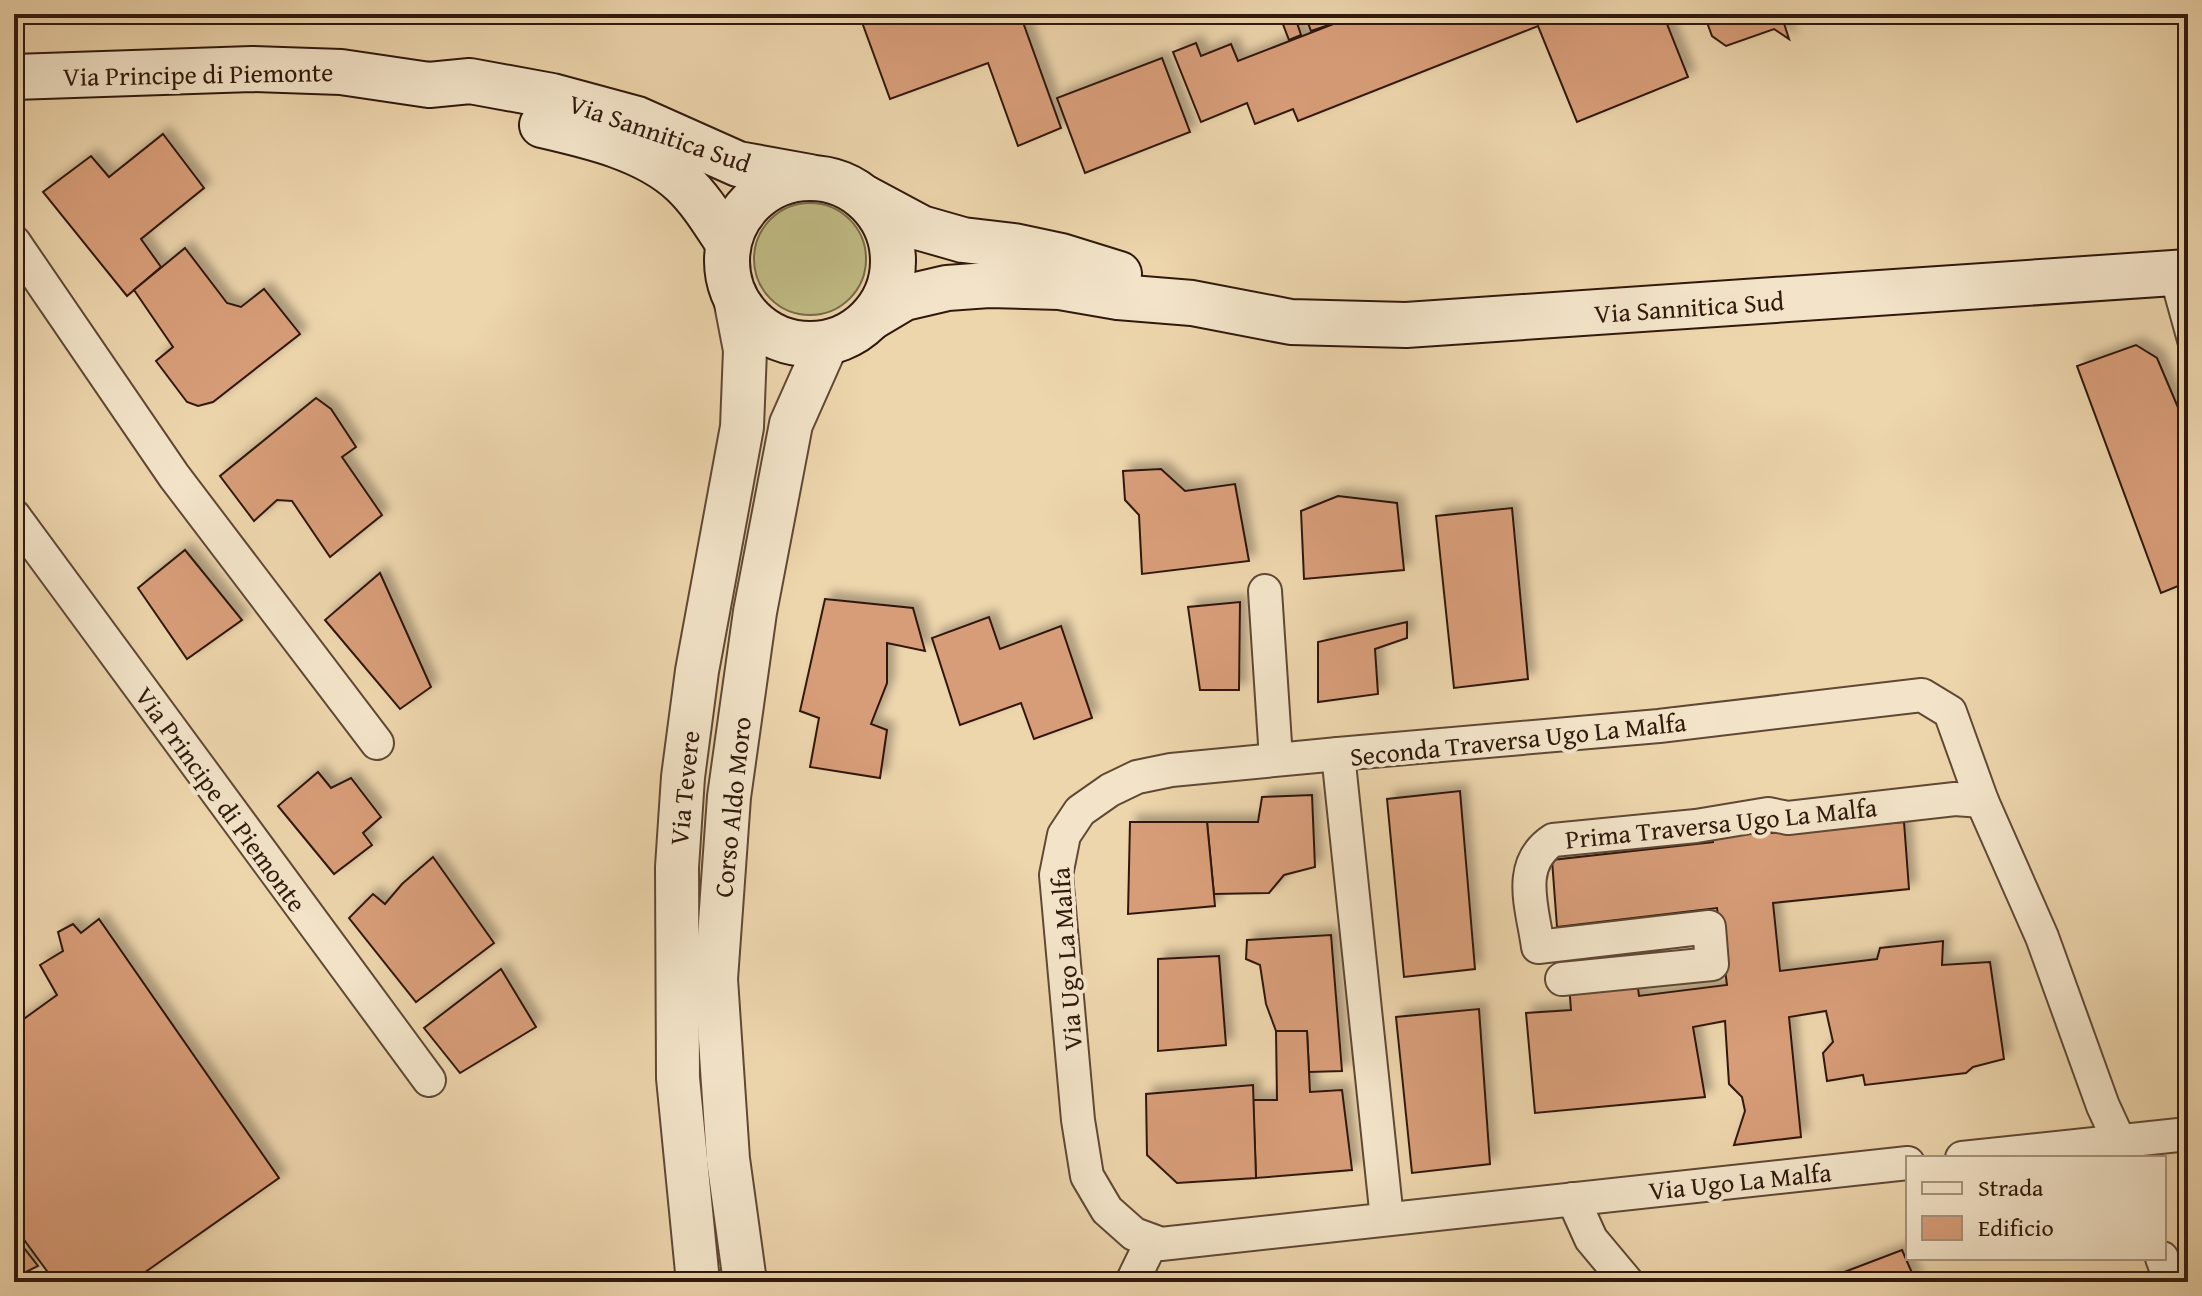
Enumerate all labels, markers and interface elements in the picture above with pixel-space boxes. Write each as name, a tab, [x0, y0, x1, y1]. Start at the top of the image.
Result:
street label: Via Principe di Piemonte	[62, 52, 334, 96]
street label: Via Sannitica Sud	[564, 84, 757, 182]
street label: Via Sannitica Sud	[1593, 281, 1785, 333]
street label: Via Principe di Piemonte	[126, 678, 316, 920]
street label: Seconda Traversa Ugo La Malfa	[1348, 702, 1689, 776]
street label: Corso Aldo Moro	[703, 715, 761, 899]
street label: Via Tevere	[659, 729, 709, 847]
street label: Prima Traversa Ugo La Malfa	[1563, 787, 1879, 859]
street label: Via Ugo La Malfa	[1040, 865, 1092, 1052]
street label: Via Ugo La Malfa	[1647, 1152, 1834, 1210]
legend	[1906, 1156, 2166, 1260]
text: Strada	[1978, 1170, 2044, 1205]
text: Edificio	[1978, 1210, 2054, 1245]

